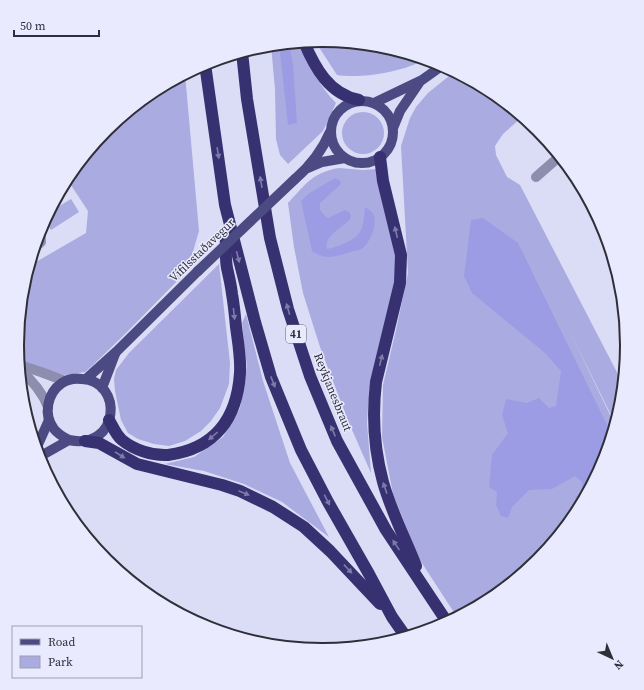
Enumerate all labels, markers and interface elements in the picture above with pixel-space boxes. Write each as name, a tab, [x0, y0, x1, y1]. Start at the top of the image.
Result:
scale bar	[14, 12, 99, 38]
text: 50 m	[20, 18, 46, 34]
one-way arrow	[215, 147, 221, 159]
one-way arrow	[257, 176, 263, 189]
street label: Vífilsstaðavegur	[166, 215, 238, 285]
one-way arrow	[392, 226, 398, 238]
one-way arrow	[235, 251, 241, 263]
one-way arrow	[285, 303, 291, 315]
one-way arrow	[231, 307, 238, 320]
road number: 41	[286, 325, 306, 343]
street label: Reykjanesbraut	[310, 351, 356, 434]
one-way arrow	[379, 353, 385, 366]
one-way arrow	[270, 376, 276, 388]
one-way arrow	[330, 426, 336, 437]
one-way arrow	[208, 431, 219, 440]
one-way arrow	[115, 451, 125, 459]
one-way arrow	[382, 481, 388, 493]
one-way arrow	[238, 490, 249, 496]
one-way arrow	[323, 494, 330, 506]
one-way arrow	[392, 540, 400, 550]
one-way arrow	[343, 564, 352, 574]
legend	[12, 626, 142, 678]
text: Road	[48, 634, 75, 650]
north arrow	[592, 638, 632, 678]
text: Park	[48, 654, 73, 670]
text: N	[611, 657, 627, 673]

